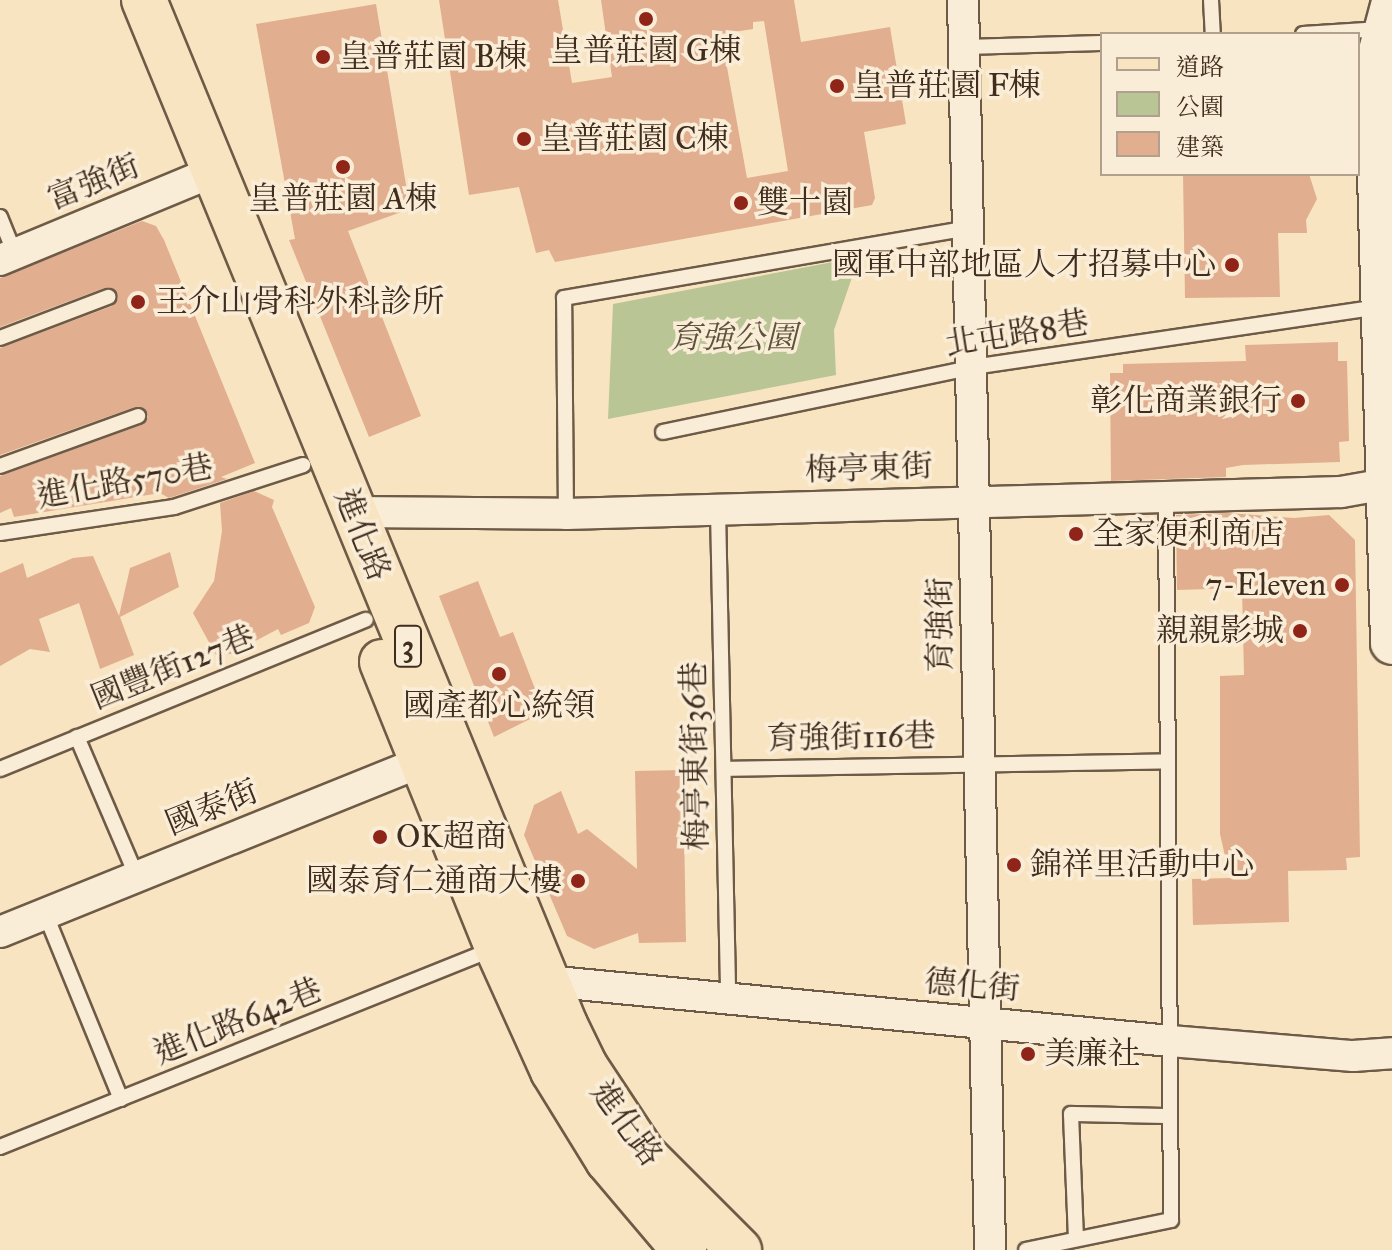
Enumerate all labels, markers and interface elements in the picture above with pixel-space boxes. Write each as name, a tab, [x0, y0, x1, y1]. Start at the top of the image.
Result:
marker: 皇普莊園 G棟	[637, 10, 655, 28]
place label: 皇普莊園 G棟	[551, 32, 741, 70]
legend	[1100, 32, 1360, 176]
place label: 皇普莊園 B棟	[339, 38, 527, 76]
marker: 皇普莊園 B棟	[314, 48, 332, 66]
text: 道路	[1176, 52, 1224, 82]
place label: 皇普莊園 F棟	[853, 67, 1041, 105]
marker: 皇普莊園 F棟	[828, 77, 846, 95]
text: 公園	[1176, 92, 1224, 122]
place label: 皇普莊園 C棟	[540, 120, 729, 158]
marker: 皇普莊園 C棟	[515, 130, 533, 148]
text: 建築	[1176, 132, 1224, 162]
street label: 富強街	[42, 147, 146, 219]
marker: 皇普莊園 A棟	[334, 158, 352, 176]
place label: 皇普莊園 A棟	[249, 180, 437, 218]
place label: 雙十園	[757, 184, 853, 222]
marker: 雙十園	[732, 194, 750, 212]
place label: 國軍中部地區人才招募中心	[832, 246, 1216, 284]
marker: 國軍中部地區人才招募中心	[1223, 256, 1241, 274]
place label: 王介山骨科外科診所	[156, 283, 444, 321]
marker: 王介山骨科外科診所	[127, 291, 149, 313]
street label: 北屯路8巷	[942, 304, 1092, 364]
park label: 育強公園	[669, 319, 797, 357]
place label: 彰化商業銀行	[1090, 382, 1282, 420]
marker: 彰化商業銀行	[1289, 392, 1307, 410]
street label: 進化路570巷	[34, 448, 216, 516]
street label: 梅亭東街	[804, 448, 934, 490]
street label: 進化路	[326, 483, 398, 587]
place label: 全家便利商店	[1092, 515, 1284, 553]
marker: 全家便利商店	[1067, 525, 1085, 543]
place label: 7-Eleven	[1206, 566, 1326, 604]
marker: 7-Eleven	[1333, 576, 1351, 594]
street label: 育強街	[922, 577, 960, 673]
place label: 親親影城	[1156, 612, 1284, 650]
street label: 國豐街127巷	[86, 618, 260, 718]
road number: 3	[394, 620, 422, 672]
marker: 親親影城	[1291, 622, 1309, 640]
street label: 梅亭東街36巷	[675, 661, 717, 851]
marker: 國產都心統領	[490, 665, 508, 683]
place label: 國產都心統領	[403, 687, 595, 725]
street label: 育強街116巷	[766, 717, 936, 759]
street label: 國泰街	[160, 772, 264, 844]
place label: OK超商	[396, 818, 507, 856]
marker: OK超商	[371, 828, 389, 846]
place label: 錦祥里活動中心	[1030, 846, 1254, 884]
marker: 錦祥里活動中心	[1005, 856, 1023, 874]
place label: 國泰育仁通商大樓	[306, 862, 562, 900]
marker: 國泰育仁通商大樓	[569, 872, 587, 890]
street label: 德化街	[923, 963, 1021, 1009]
street label: 進化路642巷	[148, 971, 328, 1073]
place label: 美廉社	[1044, 1035, 1140, 1073]
marker: 美廉社	[1019, 1045, 1037, 1063]
street label: 進化路	[582, 1074, 670, 1174]

